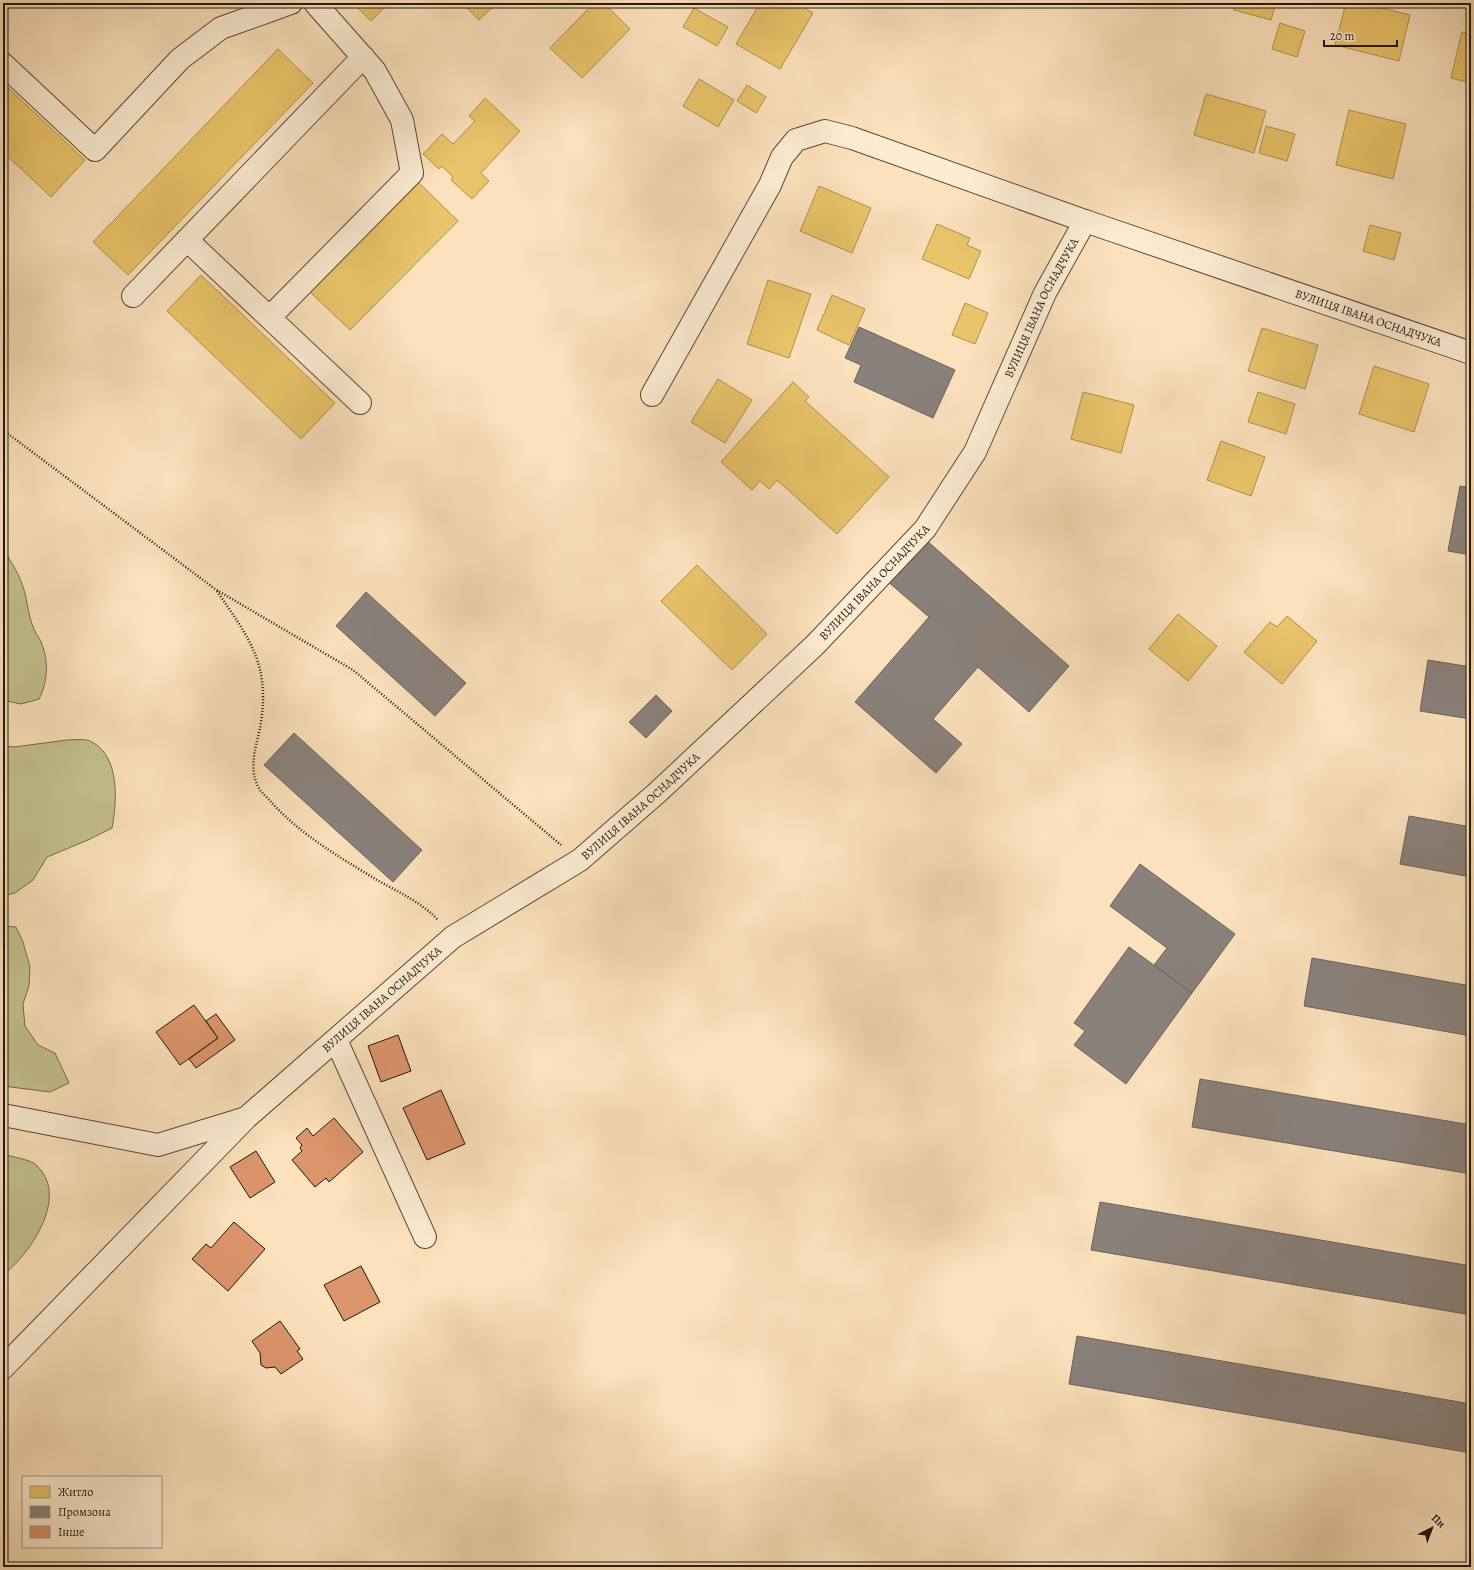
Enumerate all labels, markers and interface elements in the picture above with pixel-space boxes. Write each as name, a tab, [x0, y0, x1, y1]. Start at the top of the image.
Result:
scale bar	[1324, 22, 1397, 48]
text: 20 m	[1330, 28, 1354, 44]
street label: ВУЛИЦЯ ІВАНА ОСНАДЧУКА	[1001, 234, 1083, 380]
street label: ВУЛИЦЯ ІВАНА ОСНАДЧУКА	[1293, 285, 1445, 351]
street label: ВУЛИЦЯ ІВАНА ОСНАДЧУКА	[816, 520, 934, 644]
street label: ВУЛИЦЯ ІВАНА ОСНАДЧУКА	[578, 748, 704, 863]
street label: ВУЛИЦЯ ІВАНА ОСНАДЧУКА	[319, 942, 446, 1056]
legend	[22, 1476, 162, 1548]
text: Житло	[58, 1484, 93, 1500]
text: Промзона	[58, 1504, 111, 1520]
north arrow	[1412, 1508, 1452, 1548]
text: Пн	[1428, 1511, 1449, 1532]
text: Інше	[58, 1524, 84, 1540]

